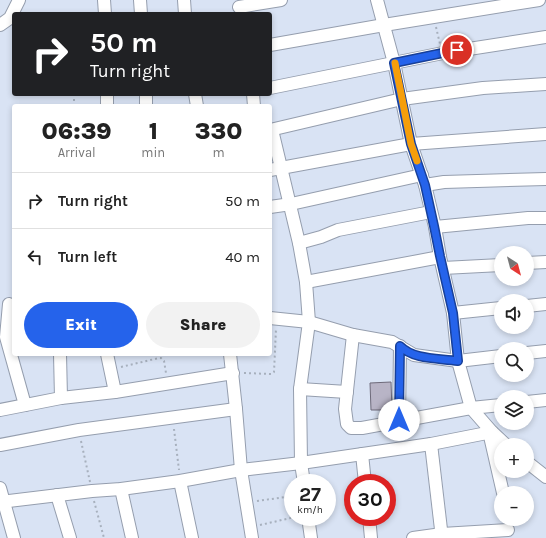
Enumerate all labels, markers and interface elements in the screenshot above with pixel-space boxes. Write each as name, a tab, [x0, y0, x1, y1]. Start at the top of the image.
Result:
text: 50 m	[90, 26, 158, 59]
icon: right	[24, 28, 76, 80]
pin	[440, 33, 474, 67]
icon: arrive	[446, 39, 468, 61]
text: Turn right	[90, 60, 170, 82]
text: 06:39	[42, 117, 112, 145]
text: 1	[149, 117, 158, 145]
text: 330	[195, 117, 242, 145]
text: Arrival	[58, 145, 96, 160]
text: min	[141, 145, 165, 160]
text: m	[213, 145, 225, 160]
icon: right	[24, 190, 46, 212]
text: Turn right	[58, 192, 128, 210]
text: 50 m	[225, 192, 260, 210]
icon: left	[24, 246, 46, 268]
north arrow	[494, 246, 534, 286]
map controls	[494, 246, 534, 526]
text: Turn left	[58, 248, 117, 266]
text: 40 m	[225, 248, 260, 266]
button: sound	[494, 294, 534, 334]
button: Exit	[24, 302, 138, 348]
button: Share	[146, 302, 260, 348]
button: search	[494, 342, 534, 382]
button: layers	[494, 390, 534, 430]
position arrow	[378, 399, 420, 441]
button: +	[494, 438, 534, 478]
speed limit sign: 30	[344, 474, 396, 526]
text: 27	[299, 483, 321, 506]
button: −	[494, 486, 534, 526]
text: km/h	[297, 504, 323, 516]

